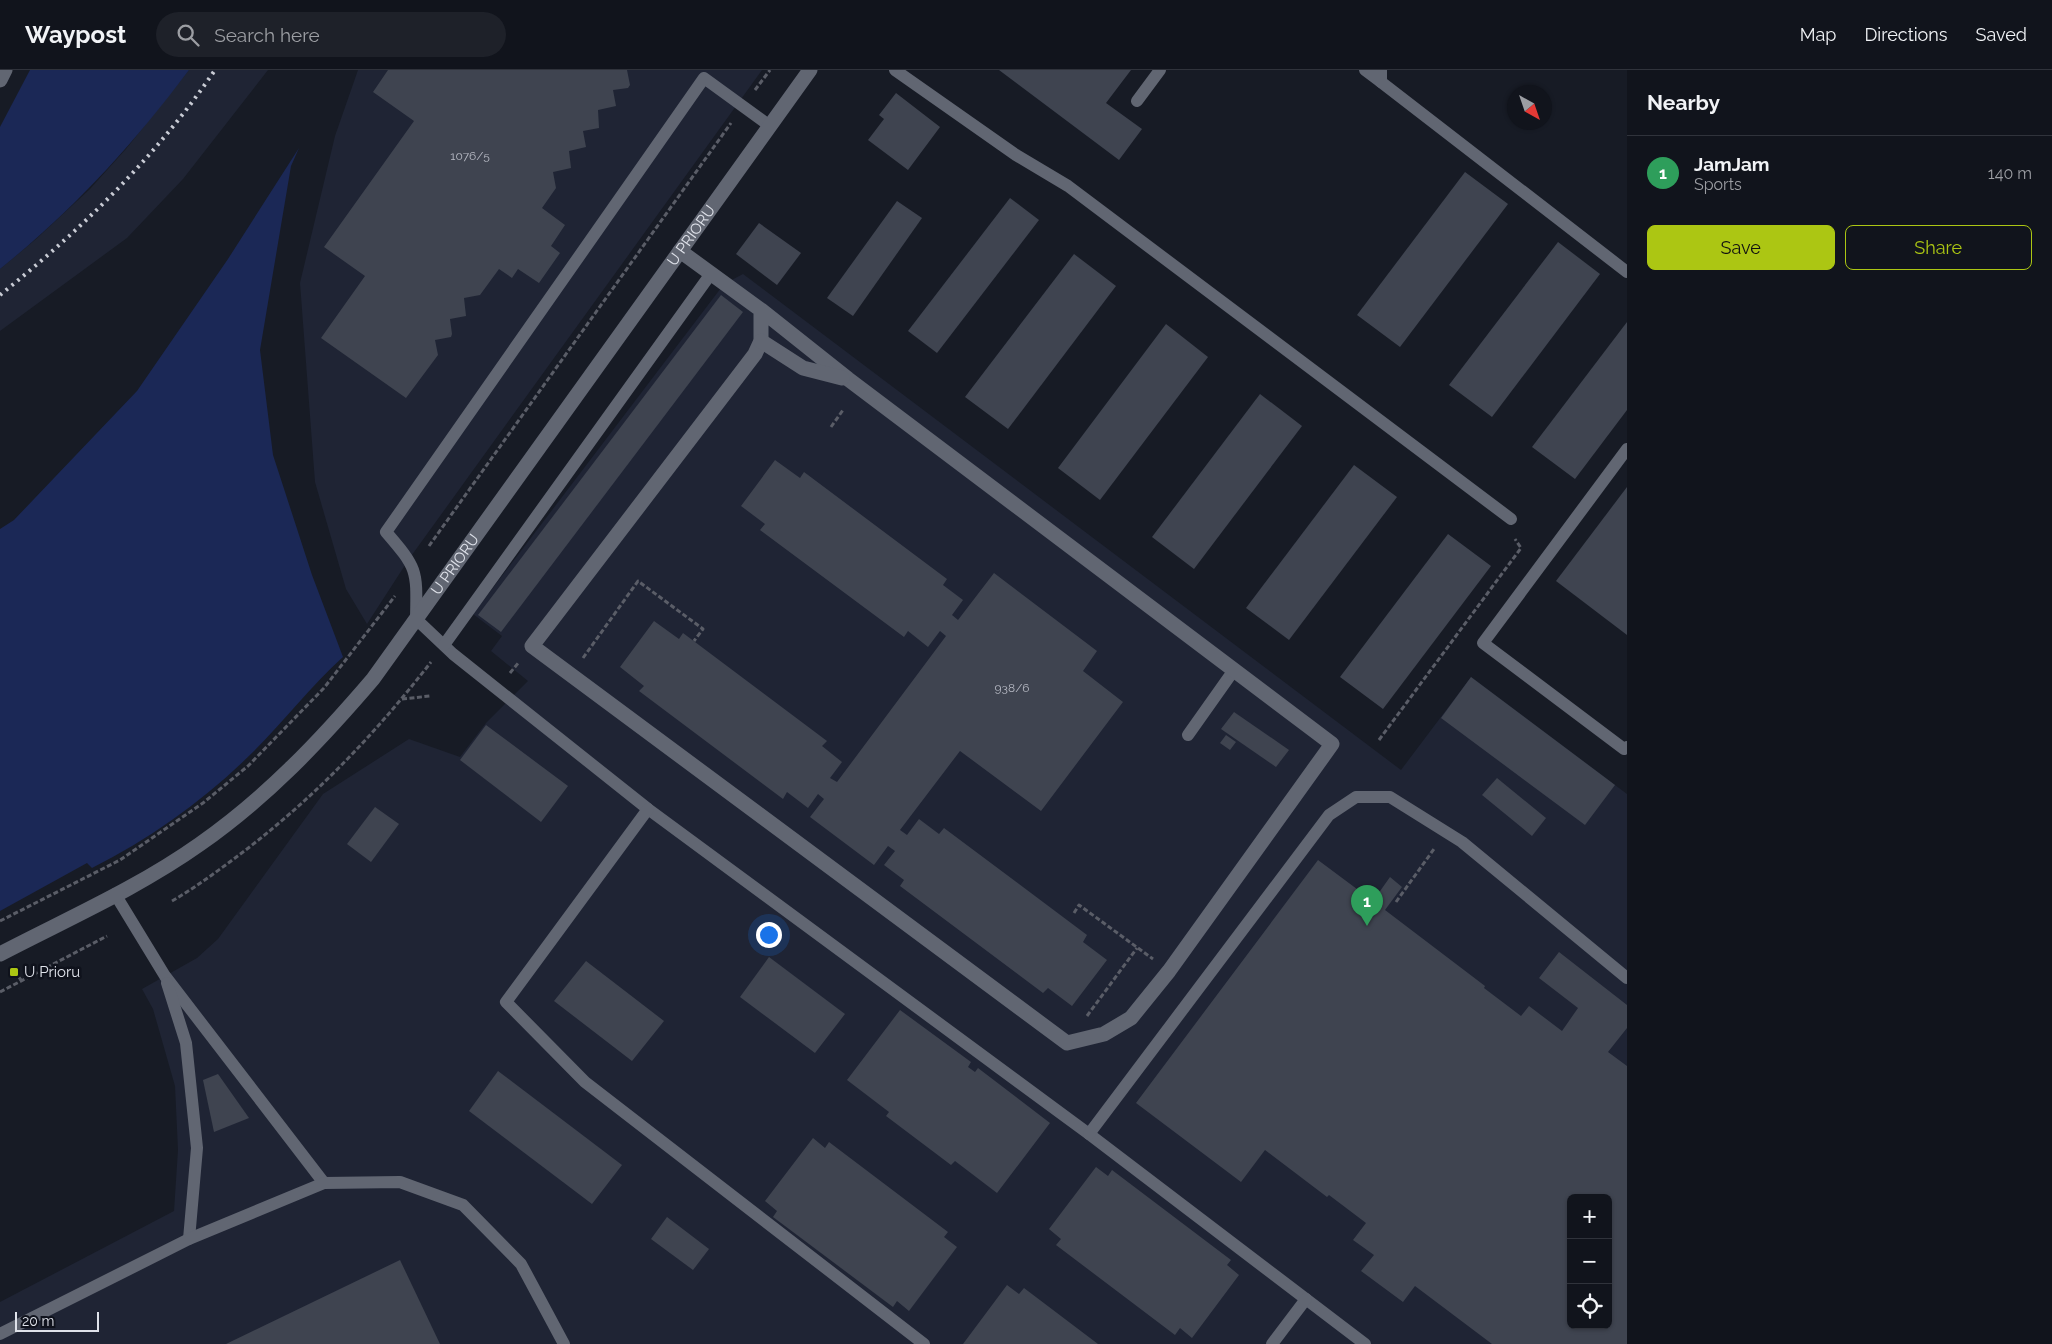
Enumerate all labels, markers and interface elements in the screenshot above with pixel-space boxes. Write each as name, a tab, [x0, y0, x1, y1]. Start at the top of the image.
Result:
search box	[156, 12, 506, 57]
text: Waypost	[25, 20, 126, 49]
icon: search	[174, 21, 202, 49]
text: Search here	[214, 24, 320, 46]
text: Map	[1800, 24, 1836, 45]
text: Directions	[1864, 24, 1948, 45]
text: Saved	[1976, 24, 2027, 45]
north arrow	[1507, 85, 1552, 130]
text: Nearby	[1647, 90, 1720, 115]
house number: 1076/5	[450, 149, 490, 163]
text: JamJam	[1694, 153, 1769, 175]
text: 1	[1659, 164, 1667, 183]
text: 140 m	[1988, 164, 2032, 183]
text: Sports	[1694, 175, 1742, 194]
street label: U PRIORU	[663, 202, 719, 269]
button: Save	[1647, 225, 1835, 270]
button: Share	[1845, 225, 2032, 270]
street label: U PRIORU	[427, 531, 483, 598]
house number: 938/6	[995, 681, 1029, 695]
pin: 1	[1351, 885, 1383, 926]
your location	[756, 922, 782, 948]
place label: U Prioru	[24, 963, 80, 981]
marker: U Prioru	[8, 966, 20, 978]
map controls	[1567, 1194, 1612, 1329]
button: +	[1567, 1194, 1612, 1239]
button: −	[1567, 1239, 1612, 1284]
button: locate	[1567, 1284, 1612, 1329]
scale bar	[15, 1309, 99, 1332]
text: 20 m	[22, 1313, 54, 1329]

